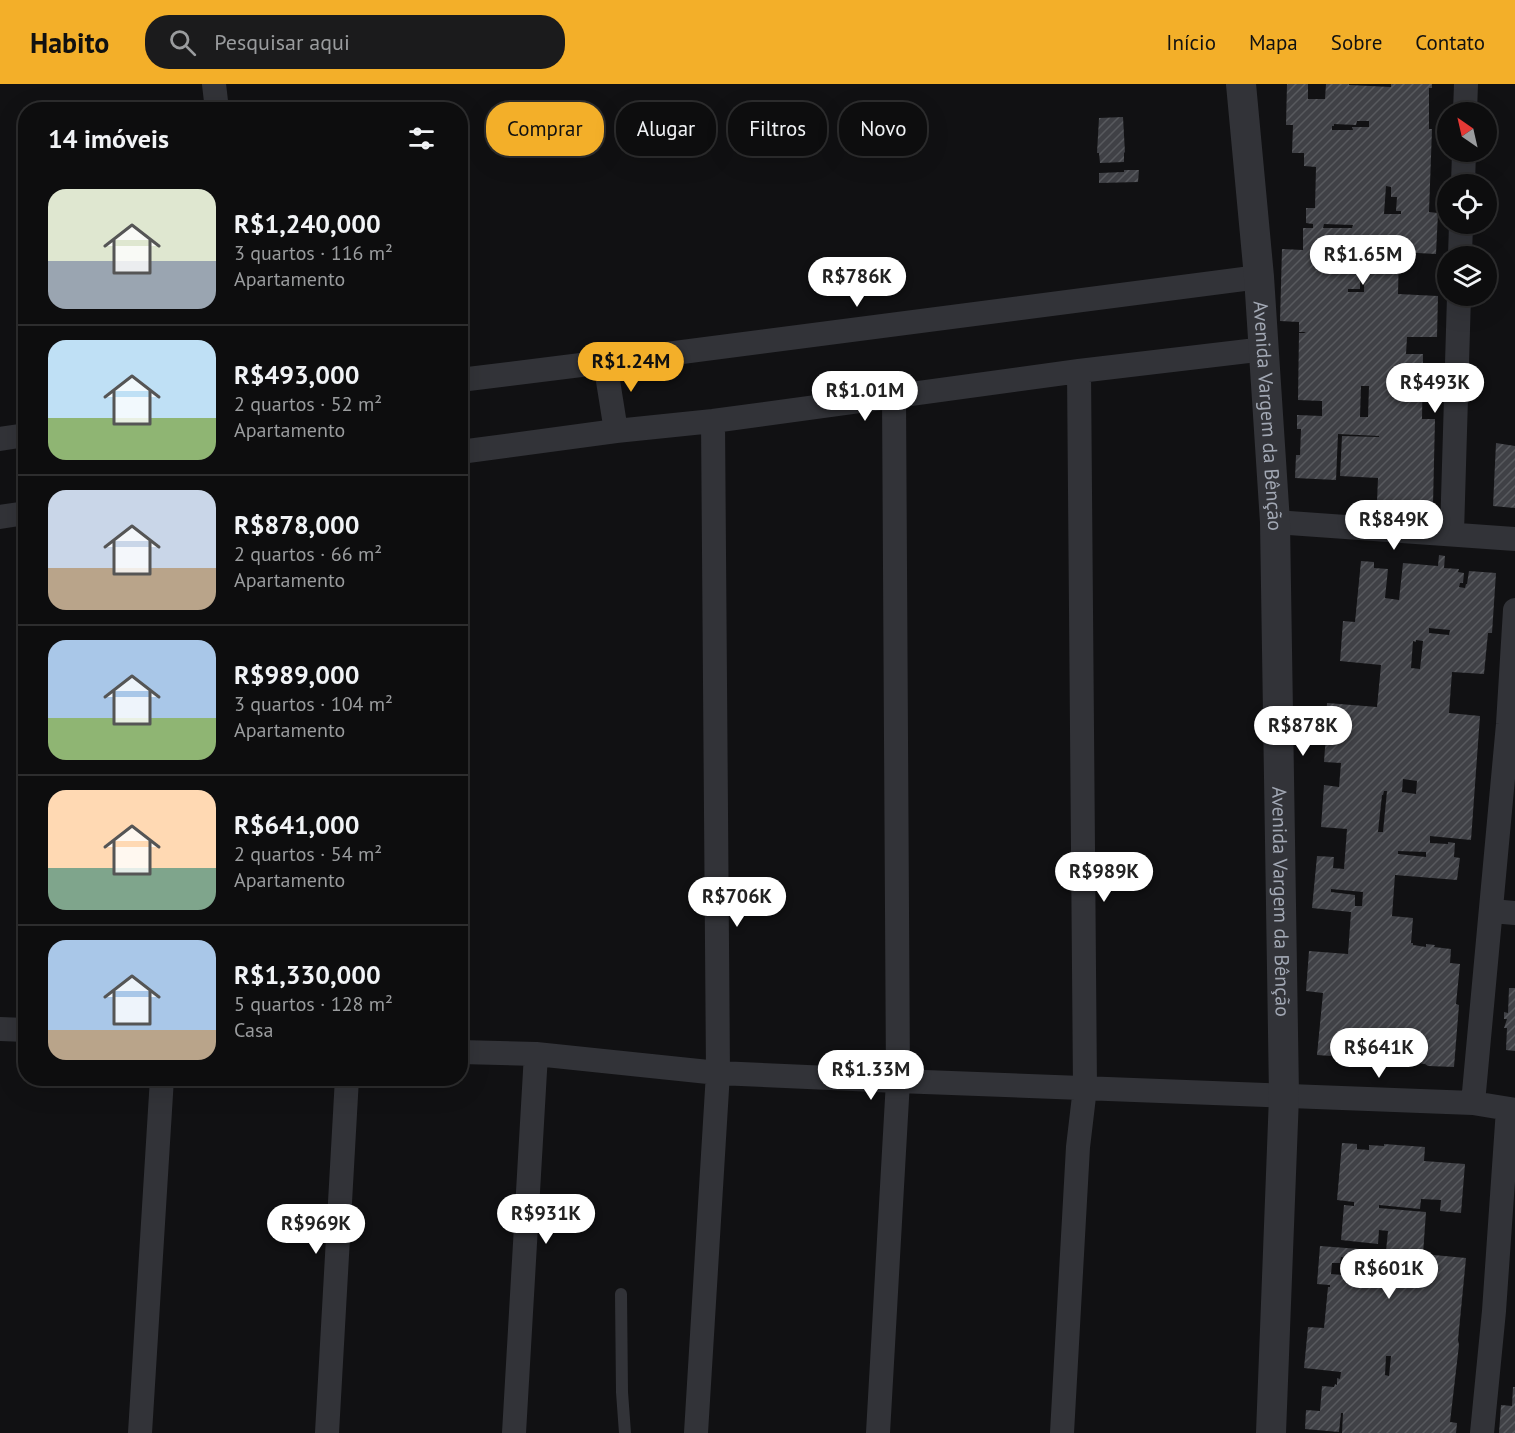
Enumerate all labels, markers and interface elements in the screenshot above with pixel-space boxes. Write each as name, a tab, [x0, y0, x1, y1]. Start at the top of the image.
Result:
search box	[145, 15, 565, 69]
text: Habito	[30, 24, 109, 61]
icon: search	[166, 26, 199, 59]
text: Pesquisar aqui	[214, 28, 350, 56]
text: Início	[1166, 29, 1216, 56]
text: Mapa	[1249, 29, 1298, 56]
text: Sobre	[1331, 29, 1382, 56]
text: Contato	[1415, 29, 1485, 56]
chip: Comprar	[486, 102, 604, 156]
chip: Alugar	[616, 102, 716, 156]
chip: Filtros	[728, 102, 827, 156]
chip: Novo	[839, 102, 927, 156]
north arrow	[1437, 102, 1497, 162]
map controls	[1437, 102, 1497, 306]
text: 14 imóveis	[48, 122, 169, 155]
icon: filters	[405, 122, 438, 155]
button: locate	[1437, 174, 1497, 234]
text: R$1,240,000	[234, 207, 381, 240]
icon: home	[96, 213, 168, 285]
pin: R$1.65M	[1308, 235, 1418, 286]
text: 3 quartos · 116 m²	[234, 240, 393, 266]
text: R$1.65M	[1324, 241, 1402, 267]
button: layers	[1437, 246, 1497, 306]
pin: R$786K	[808, 257, 906, 308]
text: R$786K	[822, 263, 892, 289]
text: Apartamento	[234, 266, 345, 292]
street label: Avenida Vargem da Bênção	[1248, 300, 1288, 531]
pin: R$1.24M	[576, 342, 686, 393]
text: R$1.24M	[592, 348, 670, 374]
text: R$493,000	[234, 358, 359, 391]
pin: R$493K	[1386, 363, 1484, 414]
icon: home	[96, 364, 168, 436]
text: R$493K	[1400, 369, 1470, 395]
pin: R$1.01M	[810, 371, 920, 422]
text: R$1.01M	[826, 377, 904, 403]
text: 2 quartos · 52 m²	[234, 391, 382, 417]
text: Apartamento	[234, 417, 345, 443]
pin: R$849K	[1345, 500, 1443, 551]
text: R$849K	[1359, 506, 1429, 532]
text: R$878,000	[234, 508, 359, 541]
icon: home	[96, 514, 168, 586]
text: 2 quartos · 66 m²	[234, 541, 382, 567]
text: Apartamento	[234, 567, 345, 593]
text: R$989,000	[234, 658, 359, 691]
icon: home	[96, 664, 168, 736]
text: 3 quartos · 104 m²	[234, 691, 393, 717]
pin: R$878K	[1254, 706, 1352, 757]
text: R$878K	[1268, 712, 1338, 738]
text: Apartamento	[234, 717, 345, 743]
street label: Avenida Vargem da Bênção	[1266, 786, 1296, 1017]
text: R$641,000	[234, 808, 359, 841]
icon: home	[96, 814, 168, 886]
text: 2 quartos · 54 m²	[234, 841, 382, 867]
pin: R$989K	[1055, 852, 1153, 903]
text: R$989K	[1069, 858, 1139, 884]
text: Apartamento	[234, 867, 345, 893]
pin: R$706K	[688, 877, 786, 928]
text: R$706K	[702, 883, 772, 909]
text: R$1,330,000	[234, 958, 381, 991]
icon: home	[96, 964, 168, 1036]
text: 5 quartos · 128 m²	[234, 991, 393, 1017]
text: Casa	[234, 1017, 273, 1043]
pin: R$641K	[1330, 1028, 1428, 1079]
text: R$641K	[1344, 1034, 1414, 1060]
pin: R$1.33M	[816, 1050, 926, 1101]
text: R$1.33M	[832, 1056, 910, 1082]
pin: R$931K	[497, 1194, 595, 1245]
text: R$931K	[511, 1200, 581, 1226]
pin: R$969K	[267, 1204, 365, 1255]
text: R$969K	[281, 1210, 351, 1236]
pin: R$601K	[1340, 1249, 1438, 1300]
text: R$601K	[1354, 1255, 1424, 1281]

